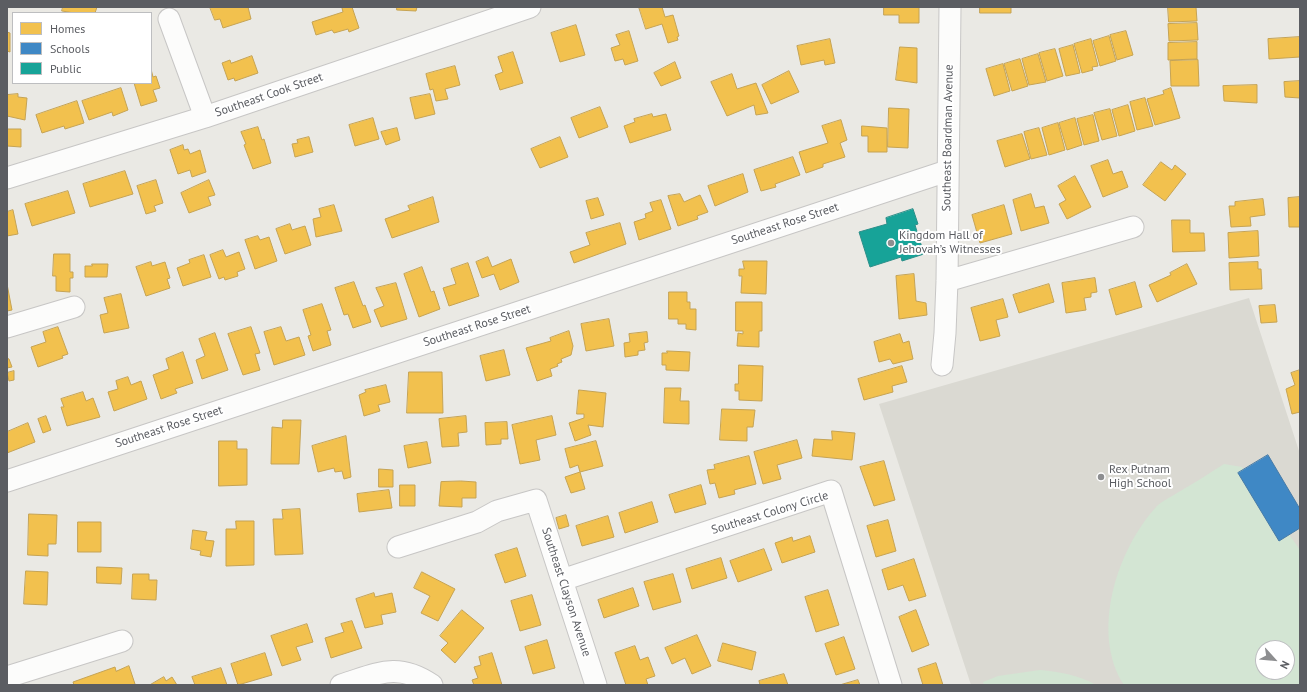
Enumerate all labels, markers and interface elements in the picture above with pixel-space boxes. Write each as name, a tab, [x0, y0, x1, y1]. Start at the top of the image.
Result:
legend	[12, 12, 152, 84]
text: Homes	[50, 21, 85, 36]
text: Schools	[50, 41, 90, 56]
text: Public	[50, 61, 81, 76]
street label: Southeast Boardman Avenue	[940, 64, 956, 212]
street label: Southeast Cook Street	[213, 70, 325, 120]
street label: Southeast Rose Street	[729, 200, 841, 248]
place label: Kingdom Hall of Jehovah’s Witnesses	[899, 229, 1001, 257]
marker: Kingdom Hall of Jehovah’s Witnesses	[886, 238, 896, 248]
street label: Southeast Rose Street	[421, 302, 533, 350]
street label: Southeast Rose Street	[113, 403, 225, 451]
place label: Rex Putnam High School	[1109, 463, 1171, 491]
marker: Rex Putnam High School	[1096, 472, 1106, 482]
street label: Southeast Colony Circle	[710, 488, 830, 538]
street label: Southeast Clayson Avenue	[538, 526, 594, 658]
north arrow	[1255, 640, 1295, 680]
text: N	[1277, 659, 1293, 671]

